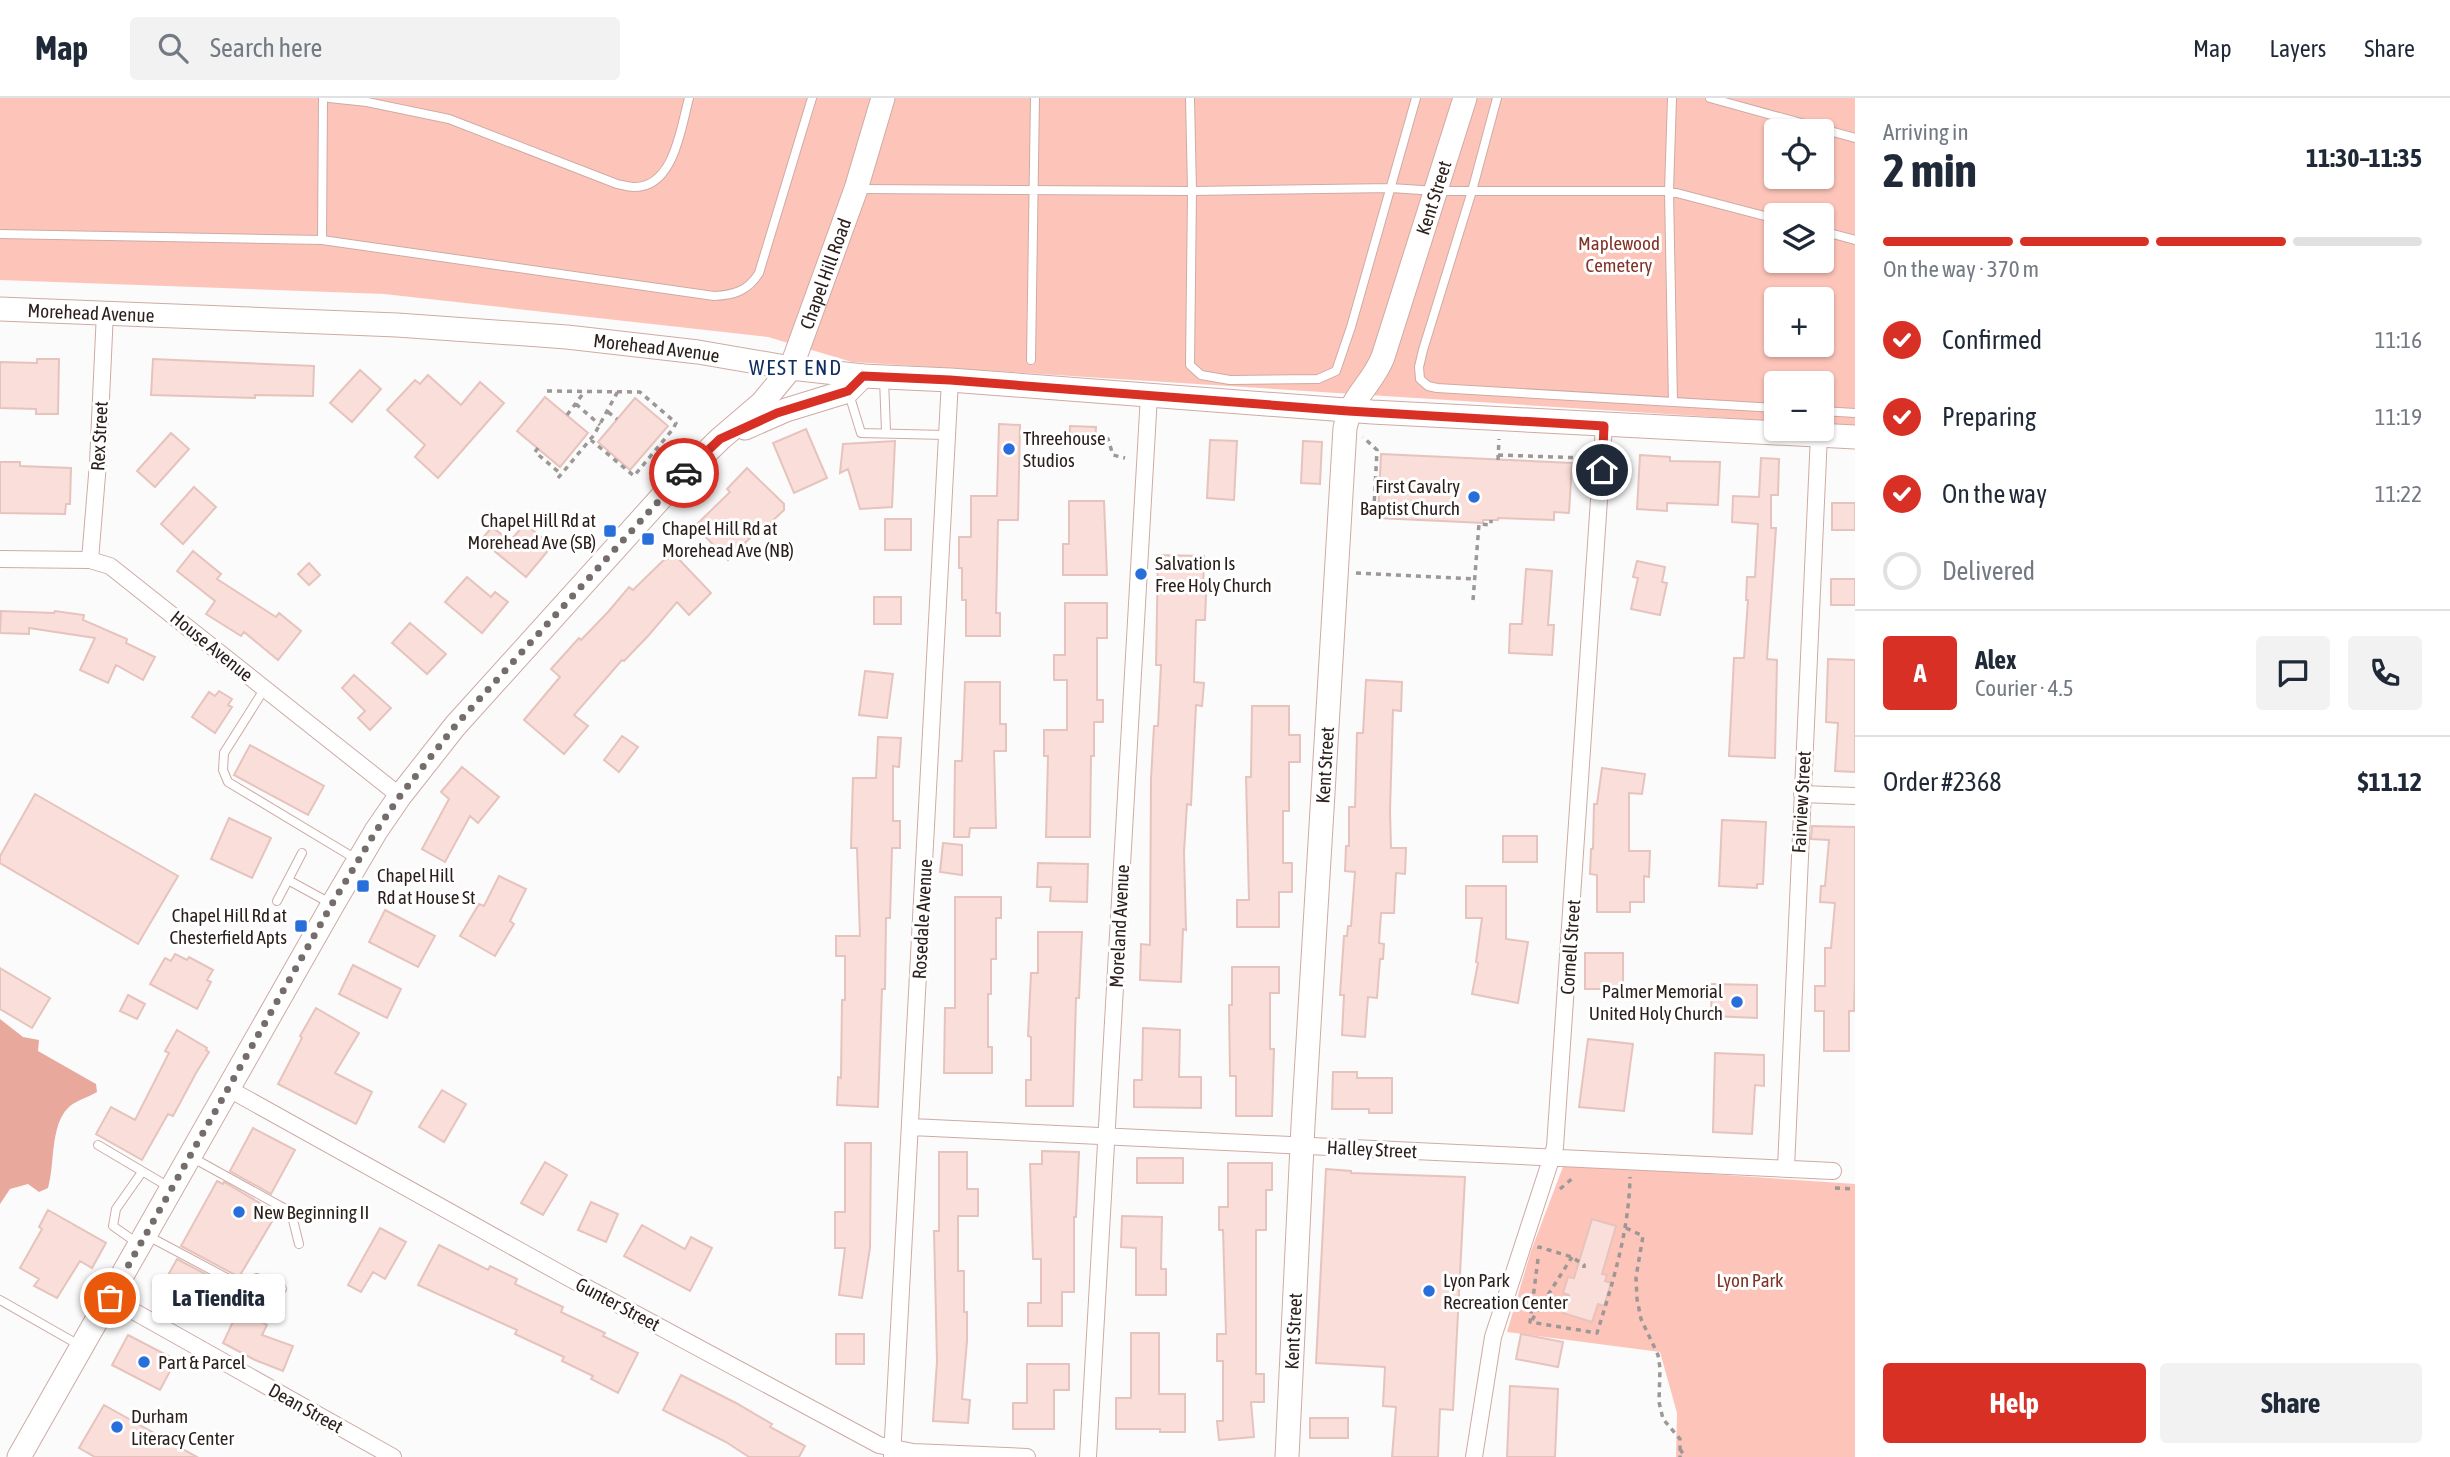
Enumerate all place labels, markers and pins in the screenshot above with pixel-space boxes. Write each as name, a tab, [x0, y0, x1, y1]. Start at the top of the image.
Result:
place label: Threehouse Studios	[1023, 427, 1106, 471]
pin	[1572, 440, 1632, 500]
marker: Threehouse Studios	[1001, 441, 1017, 457]
place label: First Cavalry Baptist Church	[1360, 475, 1460, 519]
marker: First Cavalry Baptist Church	[1466, 489, 1482, 505]
place label: Chapel Hill Rd at Morehead Ave (SB)	[468, 509, 596, 553]
place label: Chapel Hill Rd at Morehead Ave (NB)	[662, 517, 794, 561]
marker: Chapel Hill Rd at Morehead Ave (SB)	[602, 523, 618, 539]
marker: Chapel Hill Rd at Morehead Ave (NB)	[640, 531, 656, 547]
place label: Salvation Is Free Holy Church	[1155, 552, 1272, 596]
marker: Salvation Is Free Holy Church	[1133, 566, 1149, 582]
place label: Chapel Hill Rd at House St	[377, 864, 476, 908]
marker: Chapel Hill Rd at House St	[355, 878, 371, 894]
place label: Chapel Hill Rd at Chesterfield Apts	[169, 904, 287, 948]
marker: Chapel Hill Rd at Chesterfield Apts	[293, 918, 309, 934]
place label: Palmer Memorial United Holy Church	[1589, 980, 1723, 1024]
marker: Palmer Memorial United Holy Church	[1729, 994, 1745, 1010]
place label: New Beginning II	[253, 1201, 369, 1223]
marker: New Beginning II	[231, 1204, 247, 1220]
pin	[80, 1268, 140, 1328]
place label: Lyon Park Recreation Center	[1443, 1269, 1568, 1313]
callout: La Tiendita	[152, 1274, 285, 1322]
marker: Lyon Park Recreation Center	[1421, 1283, 1437, 1299]
place label: Part & Parcel	[158, 1351, 246, 1373]
marker: Part & Parcel	[136, 1354, 152, 1370]
place label: Durham Literacy Center	[131, 1405, 234, 1449]
marker: Durham Literacy Center	[109, 1419, 125, 1435]

